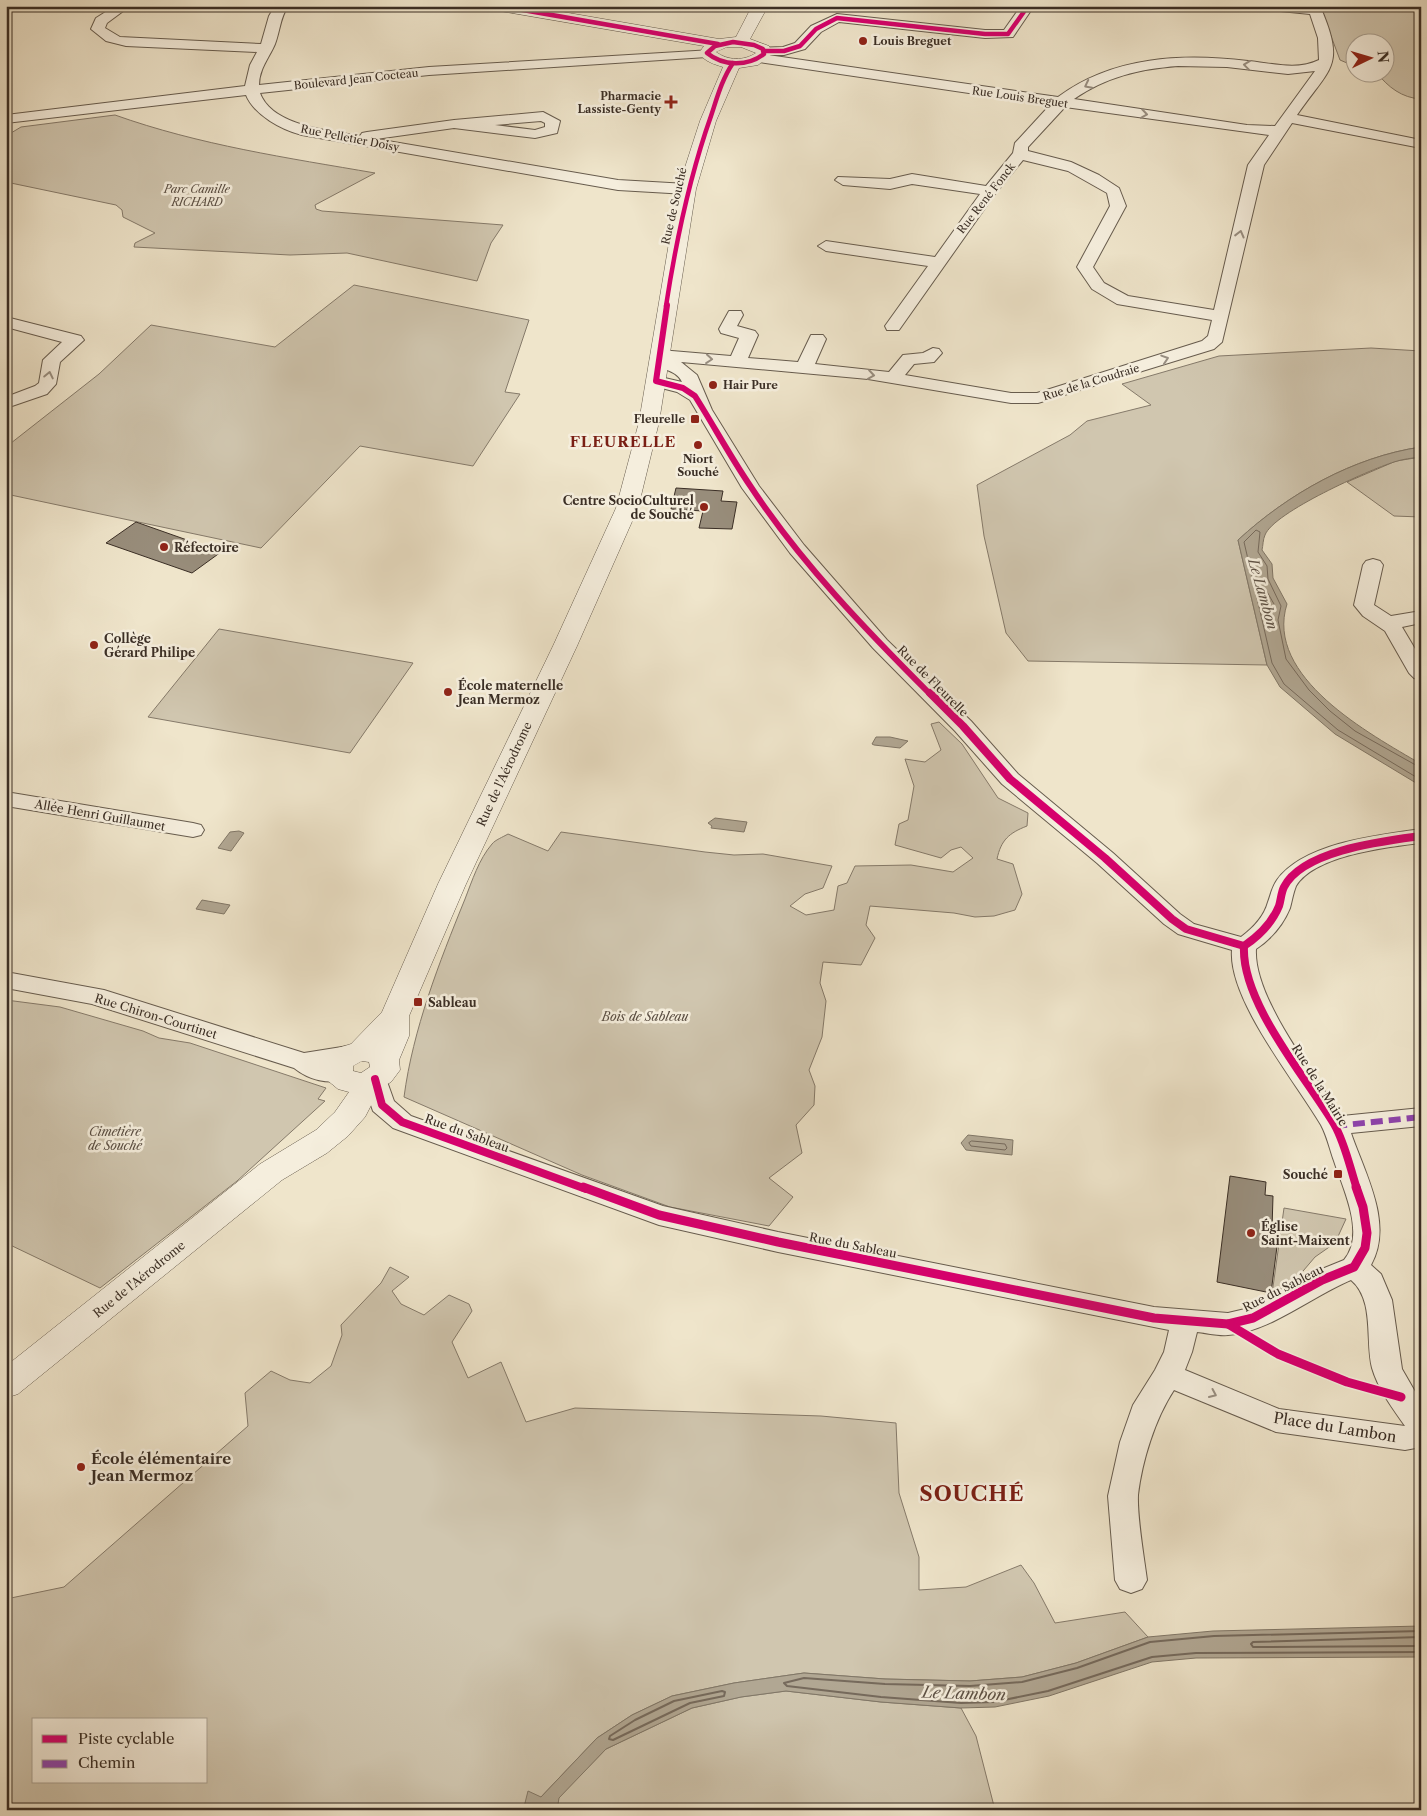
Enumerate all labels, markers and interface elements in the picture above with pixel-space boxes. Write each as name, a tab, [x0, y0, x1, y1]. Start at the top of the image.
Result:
north arrow	[1344, 32, 1394, 82]
place label: Louis Breguet	[873, 34, 952, 48]
marker: Louis Breguet	[857, 35, 869, 47]
text: N	[1373, 50, 1392, 64]
one-way arrow	[1243, 60, 1251, 71]
street label: Boulevard Jean Cocteau	[293, 65, 419, 93]
one-way arrow	[1085, 79, 1094, 89]
street label: Rue Louis Breguet	[971, 83, 1069, 111]
place label: Pharmacie Lassiste-Genty	[577, 89, 661, 116]
marker: Pharmacie Lassiste-Genty	[665, 96, 677, 108]
one-way arrow	[1141, 108, 1149, 119]
street label: Rue Pelletier Doisy	[299, 122, 401, 155]
street label: Rue René Fonck	[954, 159, 1019, 236]
street label: Rue de Souché	[658, 166, 690, 246]
park label: Parc Camille RICHARD	[163, 182, 231, 209]
one-way arrow	[1234, 229, 1245, 238]
one-way arrow	[705, 354, 713, 365]
one-way arrow	[1161, 354, 1169, 364]
street label: Rue de la Coudraie	[1041, 361, 1141, 403]
one-way arrow	[867, 369, 875, 380]
one-way arrow	[43, 370, 54, 379]
place label: Hair Pure	[723, 378, 778, 392]
marker: Hair Pure	[707, 379, 719, 391]
place label: Fleurelle	[634, 412, 685, 426]
marker: Fleurelle	[689, 413, 701, 425]
district label: FLEURELLE	[570, 432, 676, 451]
marker: Niort Souché	[692, 439, 704, 451]
place label: Niort Souché	[677, 452, 719, 479]
place label: Centre SocioCulturel de Souché	[563, 493, 694, 522]
marker: Centre SocioCulturel de Souché	[698, 501, 710, 513]
place label: Réfectoire	[174, 540, 239, 555]
marker: Réfectoire	[158, 541, 170, 553]
water label: Le Lambon	[1244, 555, 1282, 632]
place label: Collège Gérard Philipe	[104, 631, 195, 660]
marker: Collège Gérard Philipe	[88, 639, 100, 651]
street label: Rue de Fleurelle	[894, 642, 972, 720]
place label: École maternelle Jean Mermoz	[456, 677, 563, 707]
marker: École maternelle Jean Mermoz	[442, 686, 454, 698]
street label: Rue de l'Aérodrome	[473, 719, 535, 829]
street label: Allée Henri Guillaumet	[32, 796, 167, 834]
street label: Rue Chiron-Courtinet	[93, 990, 220, 1042]
place label: Sableau	[428, 995, 477, 1010]
marker: Sableau	[412, 996, 424, 1008]
park label: Bois de Sableau	[601, 1009, 689, 1024]
street label: Rue de la Mairie	[1289, 1041, 1351, 1129]
street label: Rue du Sableau	[423, 1111, 512, 1155]
park label: Cimetière de Souché	[88, 1124, 143, 1153]
place label: Souché	[1283, 1167, 1328, 1182]
marker: Souché	[1332, 1168, 1344, 1180]
place label: Église Saint-Maixent	[1261, 1218, 1350, 1248]
marker: Église Saint-Maixent	[1245, 1227, 1257, 1239]
street label: Rue du Sableau	[808, 1229, 899, 1261]
street label: Rue de l'Aérodrome	[90, 1237, 188, 1321]
street label: Rue du Sableau	[1240, 1261, 1326, 1315]
one-way arrow	[1208, 1388, 1217, 1399]
street label: Place du Lambon	[1272, 1408, 1398, 1446]
place label: École élémentaire Jean Mermoz	[88, 1449, 231, 1485]
marker: École élémentaire Jean Mermoz	[75, 1461, 87, 1473]
district label: SOUCHÉ	[919, 1481, 1025, 1506]
water label: Le Lambon	[920, 1681, 1006, 1704]
legend	[32, 1718, 208, 1784]
text: Piste cyclable	[78, 1729, 174, 1748]
text: Chemin	[78, 1753, 136, 1772]

